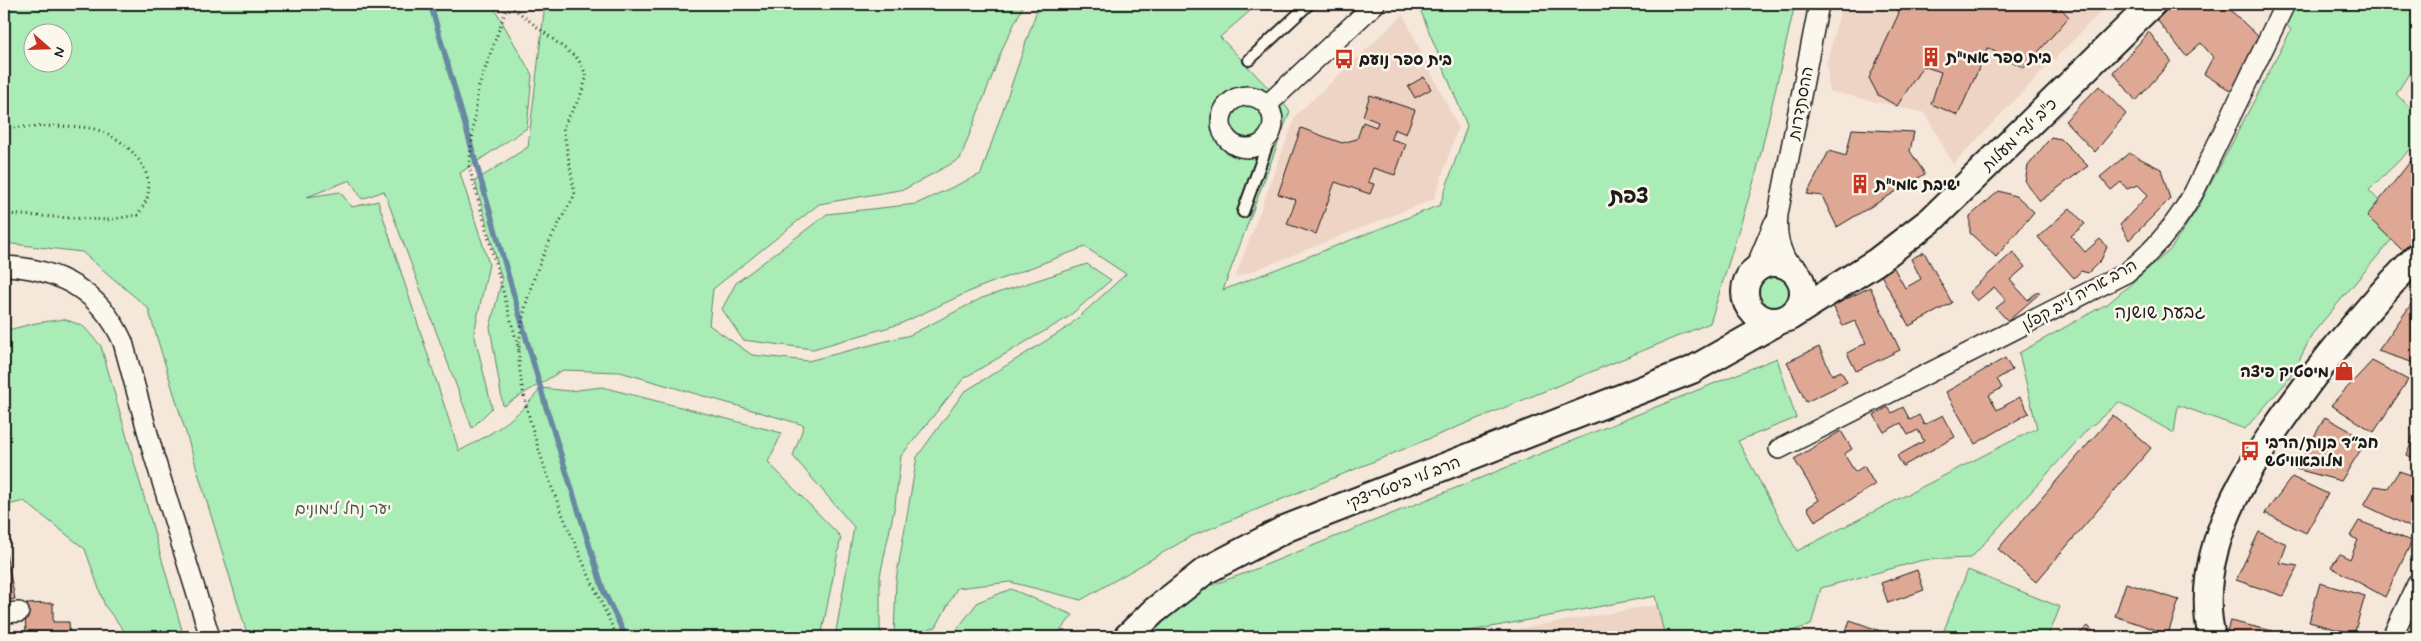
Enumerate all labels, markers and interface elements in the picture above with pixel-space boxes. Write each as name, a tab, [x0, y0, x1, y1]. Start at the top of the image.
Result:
north arrow	[22, 22, 72, 72]
text: N	[49, 45, 69, 60]
building icon: בית ספר אמי"ת	[1920, 46, 1942, 68]
bus stop icon: בית ספר נועם	[1333, 48, 1355, 70]
place label: בית ספר אמי"ת	[1945, 48, 2052, 69]
place label: בית ספר נועם	[1359, 50, 1452, 71]
street label: ההסתדרות	[1784, 65, 1819, 143]
street label: כ"ב ילדי מעלות	[1977, 94, 2062, 177]
building icon: ישיבת אמי"ת	[1849, 173, 1871, 195]
place label: ישיבת אמי"ת	[1874, 175, 1961, 196]
district label: צפת	[1607, 183, 1649, 211]
street label: הרב אריה לייב קפלן	[2018, 255, 2141, 336]
district label: גבעת שושנה	[2114, 301, 2206, 325]
shop icon: מיסטיק פיצה	[2333, 360, 2355, 382]
place label: מיסטיק פיצה	[2240, 362, 2329, 383]
place label: חב״ד בנות/הרבי מלובאוויטש	[2265, 433, 2378, 472]
bus stop icon: חב״ד בנות/הרבי מלובאוויטש	[2239, 440, 2261, 462]
street label: הרב לוי ביסטריצקי	[1343, 452, 1464, 515]
park label: יער נחל לימונים	[295, 499, 391, 520]

